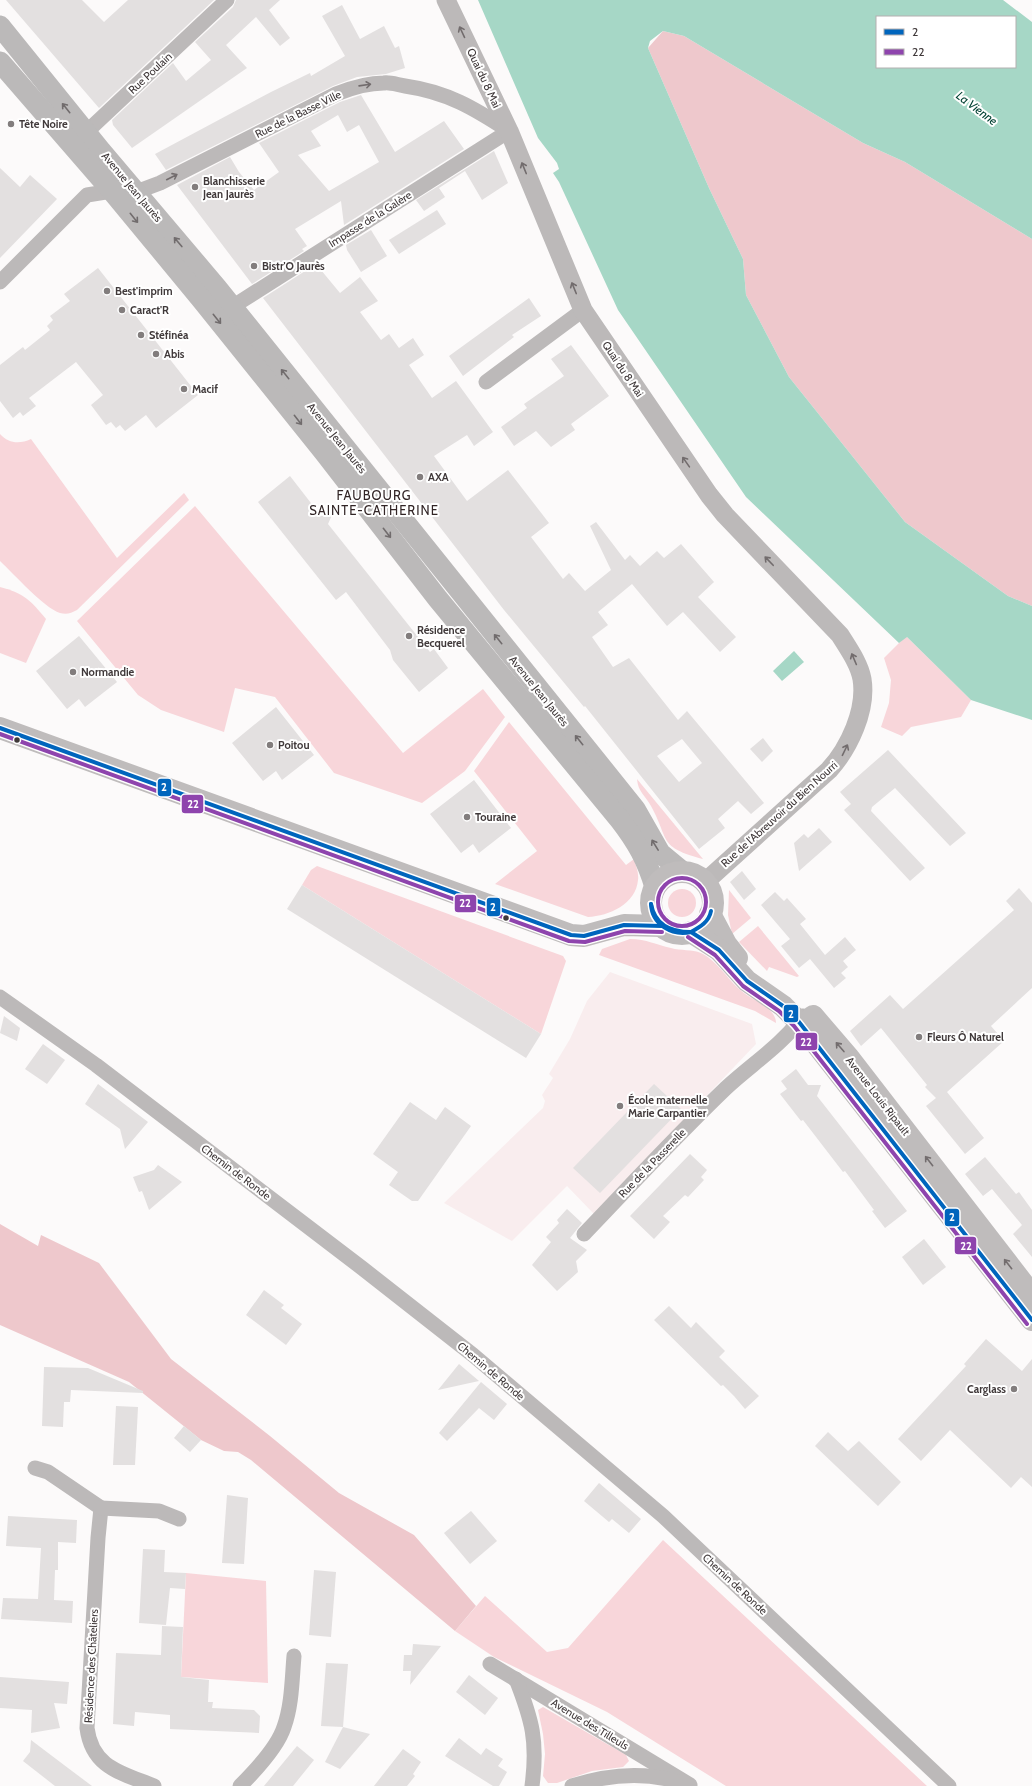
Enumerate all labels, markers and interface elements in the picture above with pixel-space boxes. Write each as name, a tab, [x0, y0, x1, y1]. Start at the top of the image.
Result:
legend	[876, 16, 1016, 68]
text: 2	[912, 24, 918, 39]
one-way arrow	[458, 26, 465, 38]
text: 22	[912, 44, 925, 59]
street label: Quai du 8 Mai	[464, 46, 504, 110]
street label: Rue Poulain	[125, 49, 175, 97]
one-way arrow	[358, 81, 371, 89]
street label: Rue de la Basse Ville	[253, 87, 344, 141]
water label: La Vienne	[954, 88, 1001, 129]
one-way arrow	[62, 102, 71, 113]
place label: Tête Noire	[19, 117, 68, 131]
marker: Tête Noire	[6, 119, 16, 129]
street label: Avenue Jean Jaurès	[99, 149, 166, 225]
one-way arrow	[520, 162, 527, 174]
one-way arrow	[166, 173, 178, 180]
place label: Blanchisserie Jean Jaurès	[202, 174, 265, 201]
marker: Blanchisserie Jean Jaurès	[190, 182, 200, 192]
street label: Impasse de la Galère	[326, 188, 414, 250]
one-way arrow	[130, 213, 139, 223]
one-way arrow	[174, 237, 183, 247]
place label: Bistr'O Jaurès	[262, 259, 325, 273]
marker: Bistr'O Jaurès	[249, 261, 259, 271]
one-way arrow	[569, 282, 577, 294]
place label: Best'imprim	[115, 284, 173, 298]
marker: Best'imprim	[102, 286, 112, 296]
place label: Caract'R	[130, 303, 169, 317]
marker: Caract'R	[117, 305, 127, 315]
one-way arrow	[212, 313, 221, 324]
place label: Stéfinéa	[149, 328, 189, 342]
marker: Stéfinéa	[136, 330, 146, 340]
street label: Quai du 8 Mai	[599, 338, 647, 400]
place label: Abis	[164, 347, 185, 361]
marker: Abis	[151, 349, 161, 359]
one-way arrow	[281, 368, 290, 379]
place label: Macif	[192, 382, 218, 396]
marker: Macif	[179, 384, 189, 394]
street label: Avenue Jean Jaurès	[304, 400, 370, 476]
one-way arrow	[294, 414, 303, 425]
one-way arrow	[682, 456, 690, 467]
place label: AXA	[428, 470, 449, 484]
marker: AXA	[415, 472, 425, 482]
district label: FAUBOURG SAINTE-CATHERINE	[309, 487, 439, 518]
one-way arrow	[383, 528, 391, 539]
one-way arrow	[765, 556, 774, 566]
place label: Résidence Becquerel	[417, 623, 466, 650]
marker: Résidence Becquerel	[404, 631, 414, 641]
one-way arrow	[493, 633, 502, 644]
street label: Avenue Jean Jaurès	[506, 653, 572, 729]
one-way arrow	[850, 653, 857, 665]
place label: Normandie	[81, 665, 135, 679]
marker: Normandie	[68, 667, 78, 677]
unlabelled marker	[12, 735, 22, 745]
one-way arrow	[575, 735, 584, 746]
place label: Poitou	[278, 738, 309, 752]
marker: Poitou	[265, 740, 275, 750]
one-way arrow	[842, 744, 849, 756]
street label: Rue de l'Abreuvoir du Bien Nourri	[718, 758, 840, 870]
line badge: 2	[157, 778, 172, 797]
text: 2	[161, 780, 167, 794]
line badge: 22	[181, 794, 204, 814]
text: 22	[187, 797, 199, 811]
place label: Touraine	[475, 810, 516, 824]
marker: Touraine	[462, 812, 472, 822]
one-way arrow	[651, 840, 659, 851]
line badge: 22	[454, 894, 477, 913]
text: 22	[459, 896, 471, 910]
line badge: 2	[486, 897, 501, 917]
text: 2	[490, 900, 496, 914]
unlabelled marker	[501, 913, 511, 923]
line badge: 2	[783, 1004, 799, 1023]
text: 2	[788, 1007, 794, 1021]
place label: Fleurs Ô Naturel	[927, 1030, 1004, 1044]
line badge: 22	[795, 1032, 818, 1051]
marker: Fleurs Ô Naturel	[914, 1032, 924, 1042]
text: 22	[800, 1035, 812, 1049]
one-way arrow	[836, 1043, 845, 1053]
street label: Avenue Louis Ripault	[843, 1054, 913, 1138]
place label: École maternelle Marie Carpantier	[628, 1093, 708, 1120]
marker: École maternelle Marie Carpantier	[615, 1101, 625, 1111]
street label: Rue de la Passerelle	[615, 1125, 689, 1201]
street label: Chemin de Ronde	[198, 1141, 274, 1203]
one-way arrow	[924, 1155, 933, 1166]
line badge: 2	[944, 1208, 960, 1227]
text: 2	[949, 1210, 955, 1224]
line badge: 22	[954, 1236, 977, 1255]
text: 22	[960, 1239, 972, 1253]
one-way arrow	[1004, 1258, 1012, 1269]
street label: Chemin de Ronde	[455, 1339, 528, 1403]
place label: Carglass	[967, 1382, 1006, 1396]
marker: Carglass	[1009, 1384, 1019, 1394]
street label: Chemin de Ronde	[700, 1550, 771, 1618]
street label: Résidence des Châteliers	[81, 1608, 101, 1723]
street label: Avenue des Tilleuls	[549, 1695, 632, 1753]

